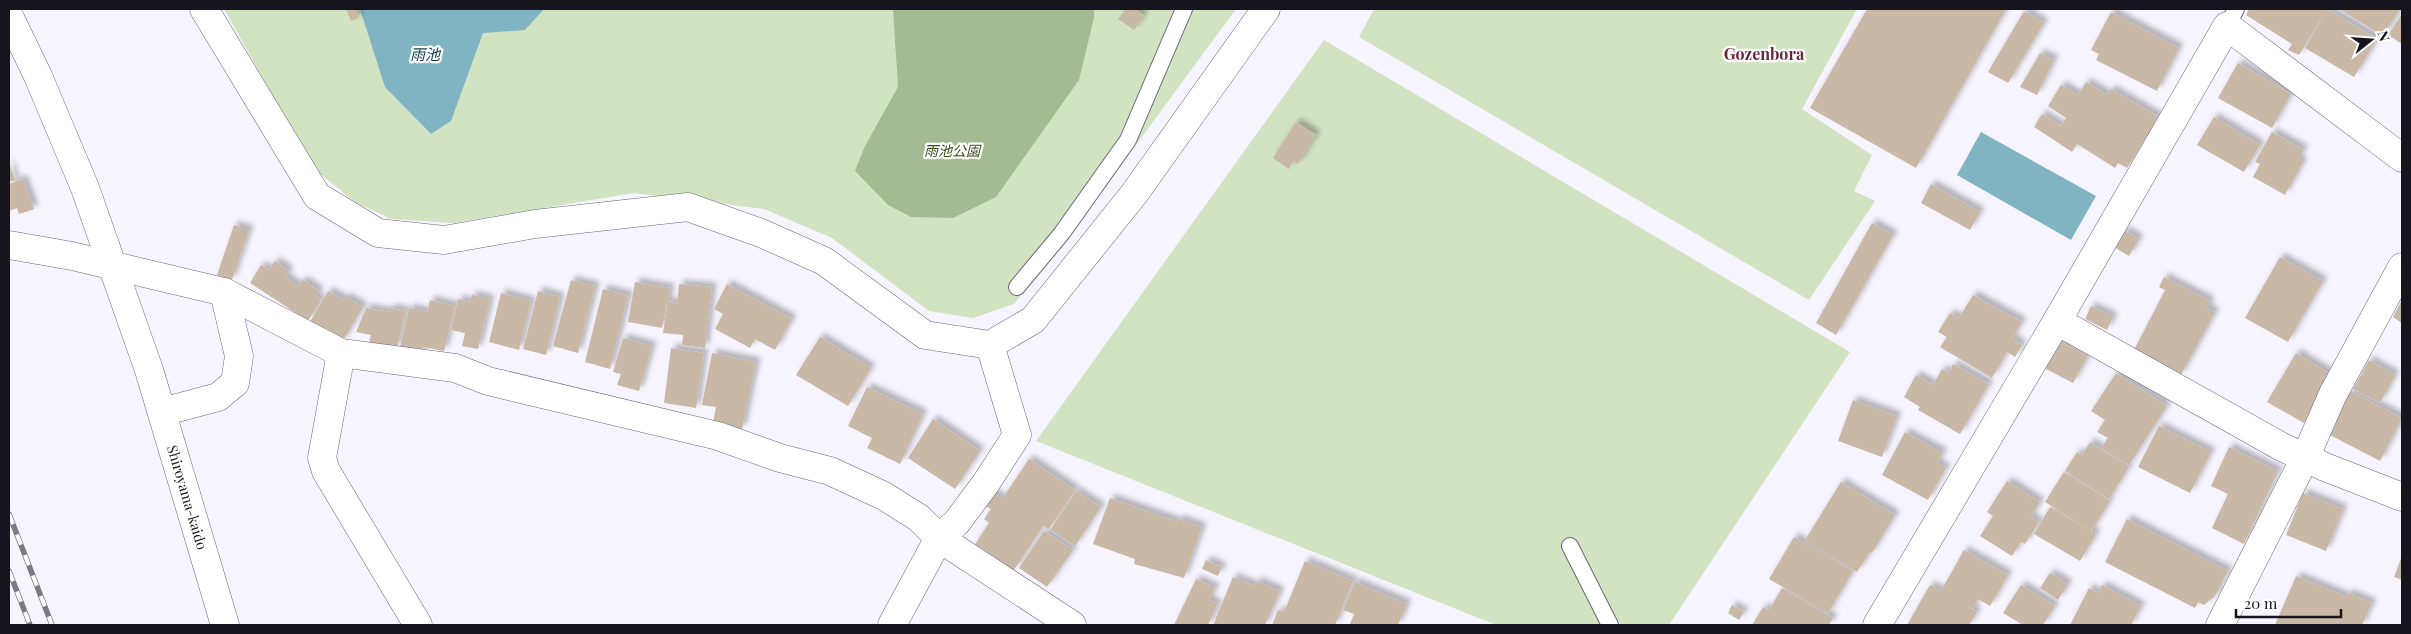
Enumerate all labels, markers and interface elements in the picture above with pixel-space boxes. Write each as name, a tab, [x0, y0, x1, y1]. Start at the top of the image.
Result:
north arrow	[2346, 15, 2396, 65]
text: N	[2373, 28, 2394, 44]
district label: Gozenbora	[1724, 43, 1805, 64]
water label: 雨池	[410, 44, 442, 64]
park label: 雨池公園	[924, 141, 982, 160]
street label: Shiroyama-kaido	[163, 443, 212, 552]
scale bar	[2236, 586, 2341, 618]
text: 20 m	[2244, 593, 2278, 613]

